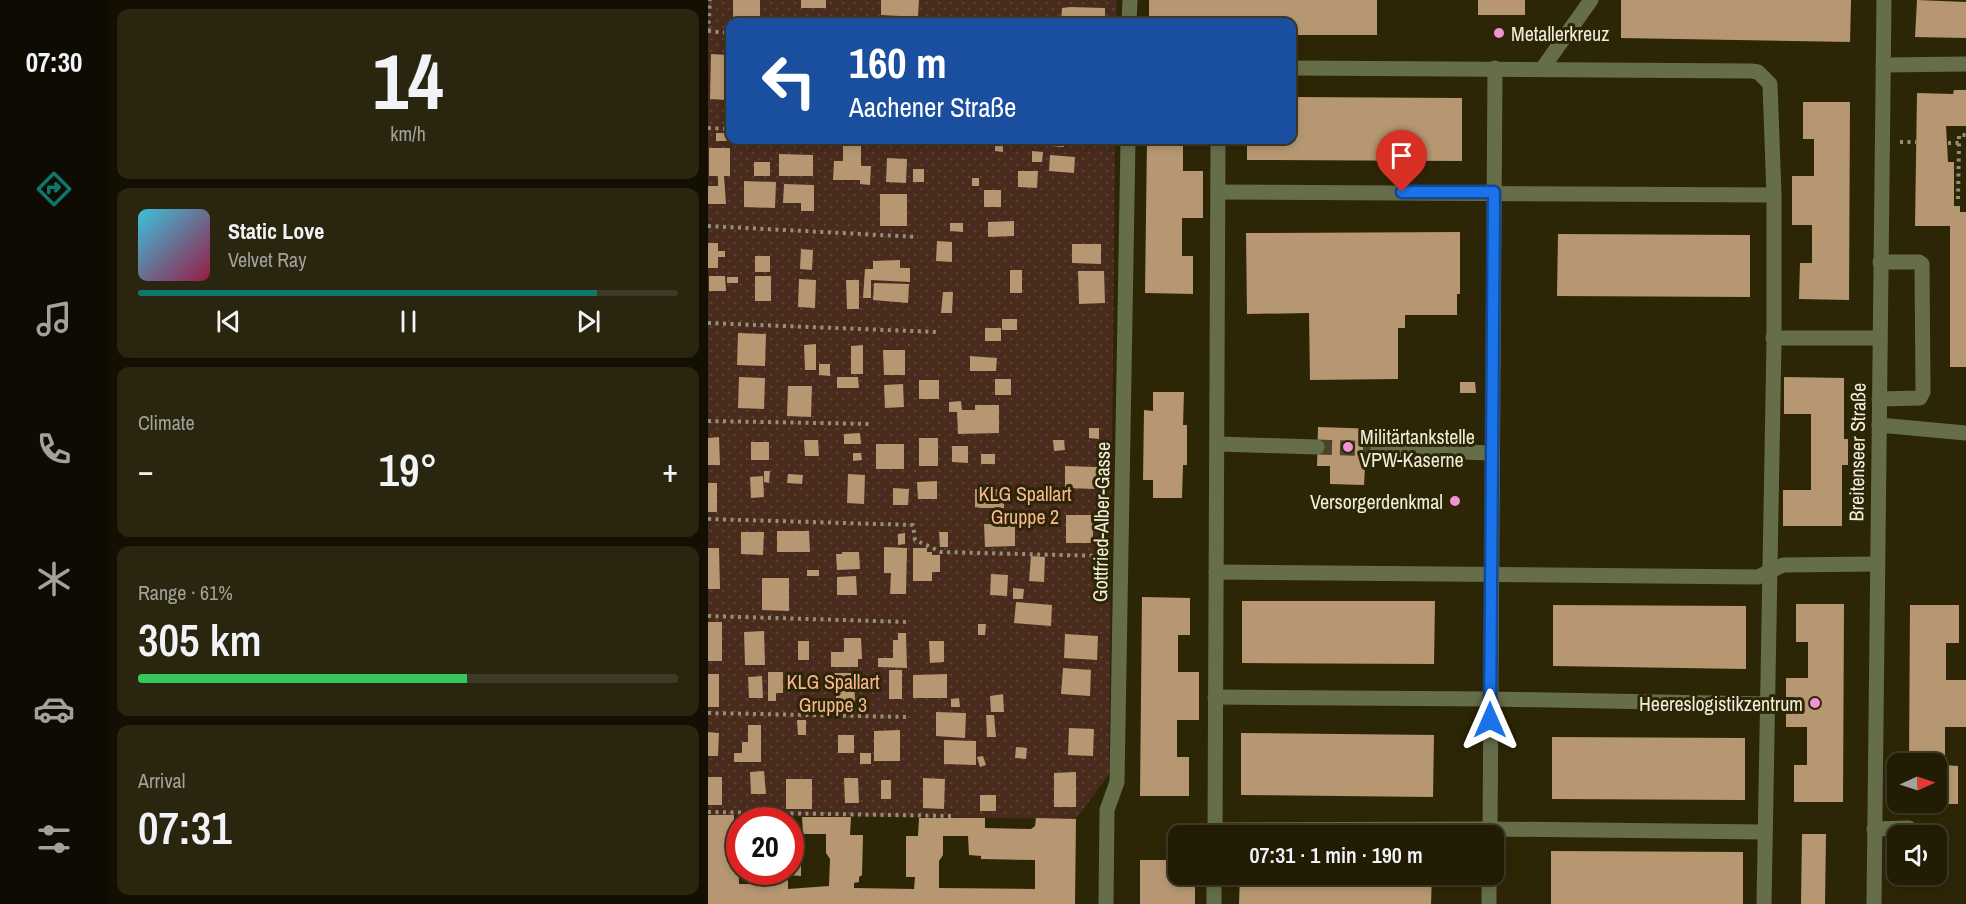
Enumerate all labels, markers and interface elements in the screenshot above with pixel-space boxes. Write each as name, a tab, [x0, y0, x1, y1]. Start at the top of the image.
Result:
place label: Metallerkreuz	[1511, 20, 1609, 47]
marker: Metallerkreuz	[1492, 26, 1506, 40]
text: 14	[372, 28, 444, 133]
text: 160 m	[849, 35, 947, 91]
icon: left	[750, 42, 828, 120]
text: 07:30	[26, 44, 82, 80]
text: Aachener Straße	[849, 89, 1016, 125]
text: km/h	[390, 120, 426, 147]
pin	[1376, 130, 1427, 192]
icon: arrive	[1385, 139, 1418, 172]
icon: directions	[33, 168, 75, 210]
text: Static Love	[228, 216, 324, 246]
text: Velvet Ray	[228, 246, 306, 273]
icon: music	[33, 298, 75, 340]
icon: previous	[212, 305, 245, 338]
icon: pause	[392, 305, 425, 338]
icon: next	[572, 305, 605, 338]
street label: Breitenseer Straße	[1842, 382, 1872, 522]
text: Climate	[138, 409, 195, 436]
place label: Militärtankstelle VPW-Kaserne	[1360, 423, 1475, 473]
icon: phone	[33, 428, 75, 470]
text: 19°	[378, 439, 438, 500]
marker: Militärtankstelle VPW-Kaserne	[1341, 440, 1355, 454]
street label: Gottfried-Alber-Gasse	[1086, 442, 1116, 602]
text: −	[138, 448, 154, 492]
text: +	[662, 448, 678, 492]
park label: KLG Spallart Gruppe 2	[979, 480, 1072, 530]
place label: Versorgerdenkmal	[1310, 488, 1443, 515]
marker: Versorgerdenkmal	[1448, 494, 1462, 508]
icon: climate	[33, 558, 75, 600]
text: Range · 61%	[138, 579, 233, 606]
text: 305 km	[138, 609, 262, 670]
park label: KLG Spallart Gruppe 3	[787, 668, 880, 718]
icon: car	[33, 688, 75, 730]
position arrow	[1458, 688, 1522, 752]
place label: Heereslogistikzentrum	[1639, 690, 1803, 717]
marker: Heereslogistikzentrum	[1808, 696, 1822, 710]
north arrow	[1887, 753, 1947, 813]
map controls	[1887, 753, 1947, 885]
text: Arrival	[138, 767, 185, 794]
text: 07:31	[138, 797, 232, 858]
speed limit sign: 20	[726, 807, 804, 885]
icon: filters	[33, 818, 75, 860]
button: sound	[1887, 825, 1947, 885]
text: 07:31 · 1 min · 190 m	[1249, 840, 1423, 870]

